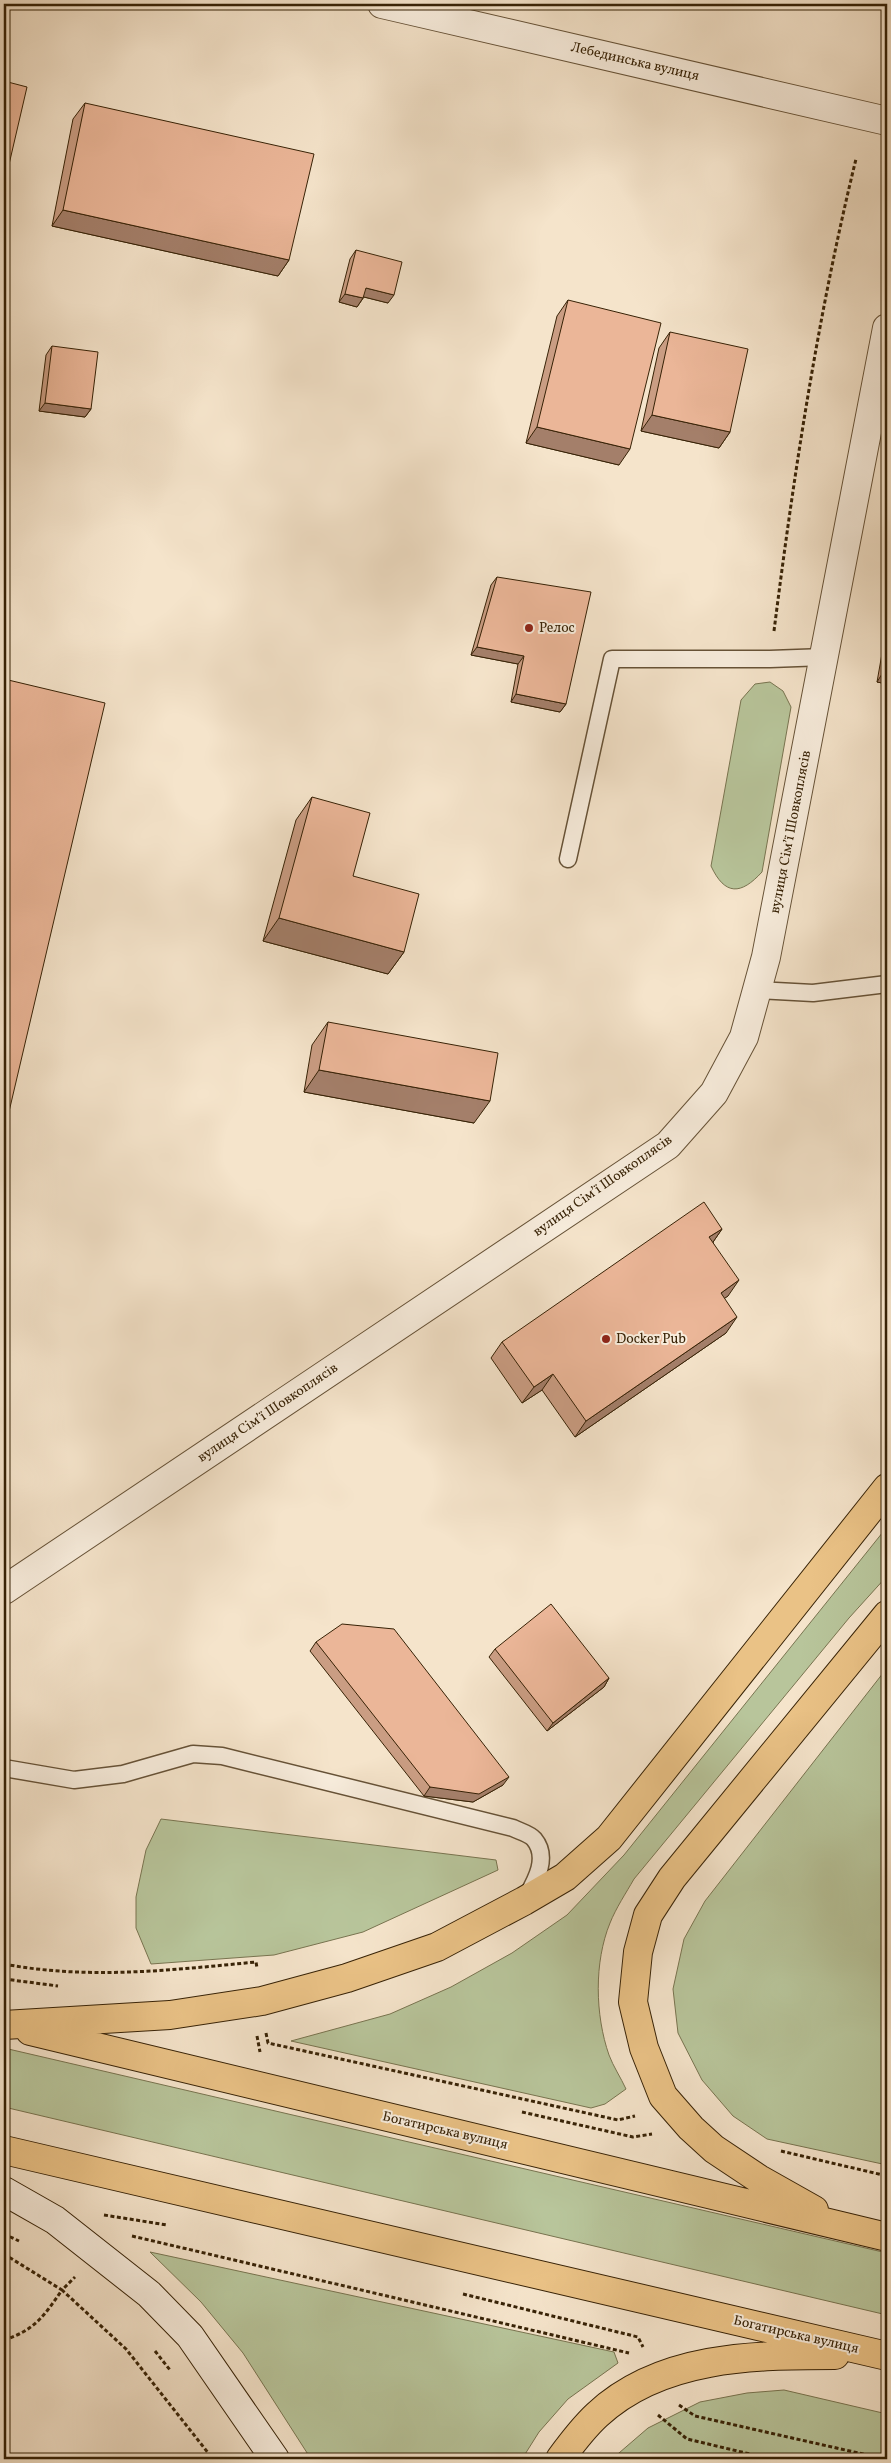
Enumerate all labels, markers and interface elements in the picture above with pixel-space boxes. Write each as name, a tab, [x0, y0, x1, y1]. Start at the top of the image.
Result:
street label: Лебединська вулиця	[569, 38, 701, 86]
place label: Релос	[539, 619, 575, 638]
marker: Релос	[523, 622, 535, 634]
street label: вулиця Сімʼї Шовкоплясів	[766, 749, 816, 915]
street label: вулиця Сімʼї Шовкоплясів	[530, 1131, 676, 1241]
place label: Docker Pub	[616, 1330, 686, 1349]
marker: Docker Pub	[600, 1333, 612, 1345]
street label: вулиця Сімʼї Шовкоплясів	[194, 1359, 342, 1467]
street label: Богатирська вулиця	[380, 2107, 510, 2155]
street label: Богатирська вулиця	[731, 2311, 861, 2359]

